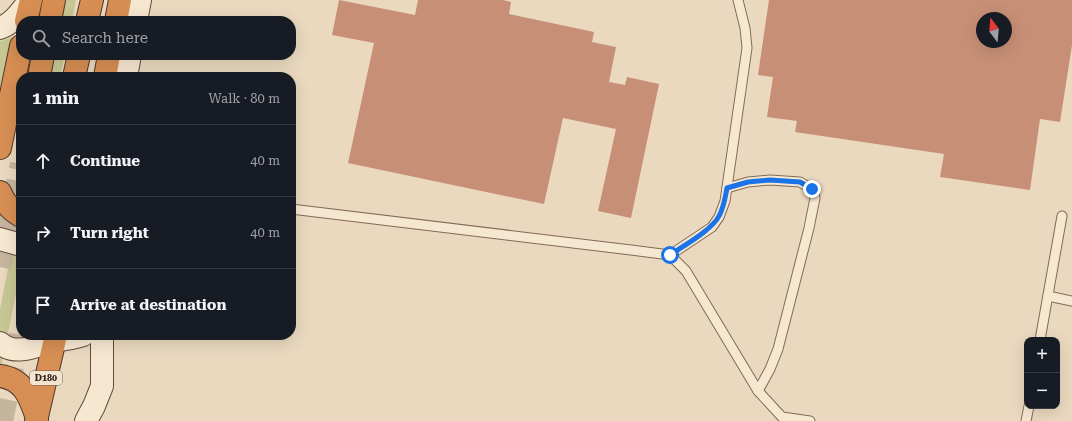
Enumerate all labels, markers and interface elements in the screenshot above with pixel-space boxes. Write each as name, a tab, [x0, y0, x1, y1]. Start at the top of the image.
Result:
north arrow	[976, 12, 1012, 48]
search box	[16, 16, 296, 60]
icon: search	[30, 27, 52, 49]
text: Search here	[62, 29, 148, 47]
text: 1 min	[32, 88, 79, 108]
text: Walk · 80 m	[208, 91, 280, 106]
icon: ahead	[32, 150, 54, 172]
text: Continue	[70, 152, 140, 170]
text: 40 m	[250, 153, 280, 168]
route end	[803, 180, 821, 198]
icon: right	[32, 222, 54, 244]
text: Turn right	[70, 224, 149, 242]
text: 40 m	[250, 225, 280, 240]
route start	[661, 246, 679, 264]
icon: arrive	[32, 294, 54, 316]
text: Arrive at destination	[70, 296, 226, 314]
map controls	[1024, 337, 1060, 409]
button: +	[1024, 337, 1060, 373]
road number: D180	[30, 371, 62, 385]
button: −	[1024, 373, 1060, 409]

